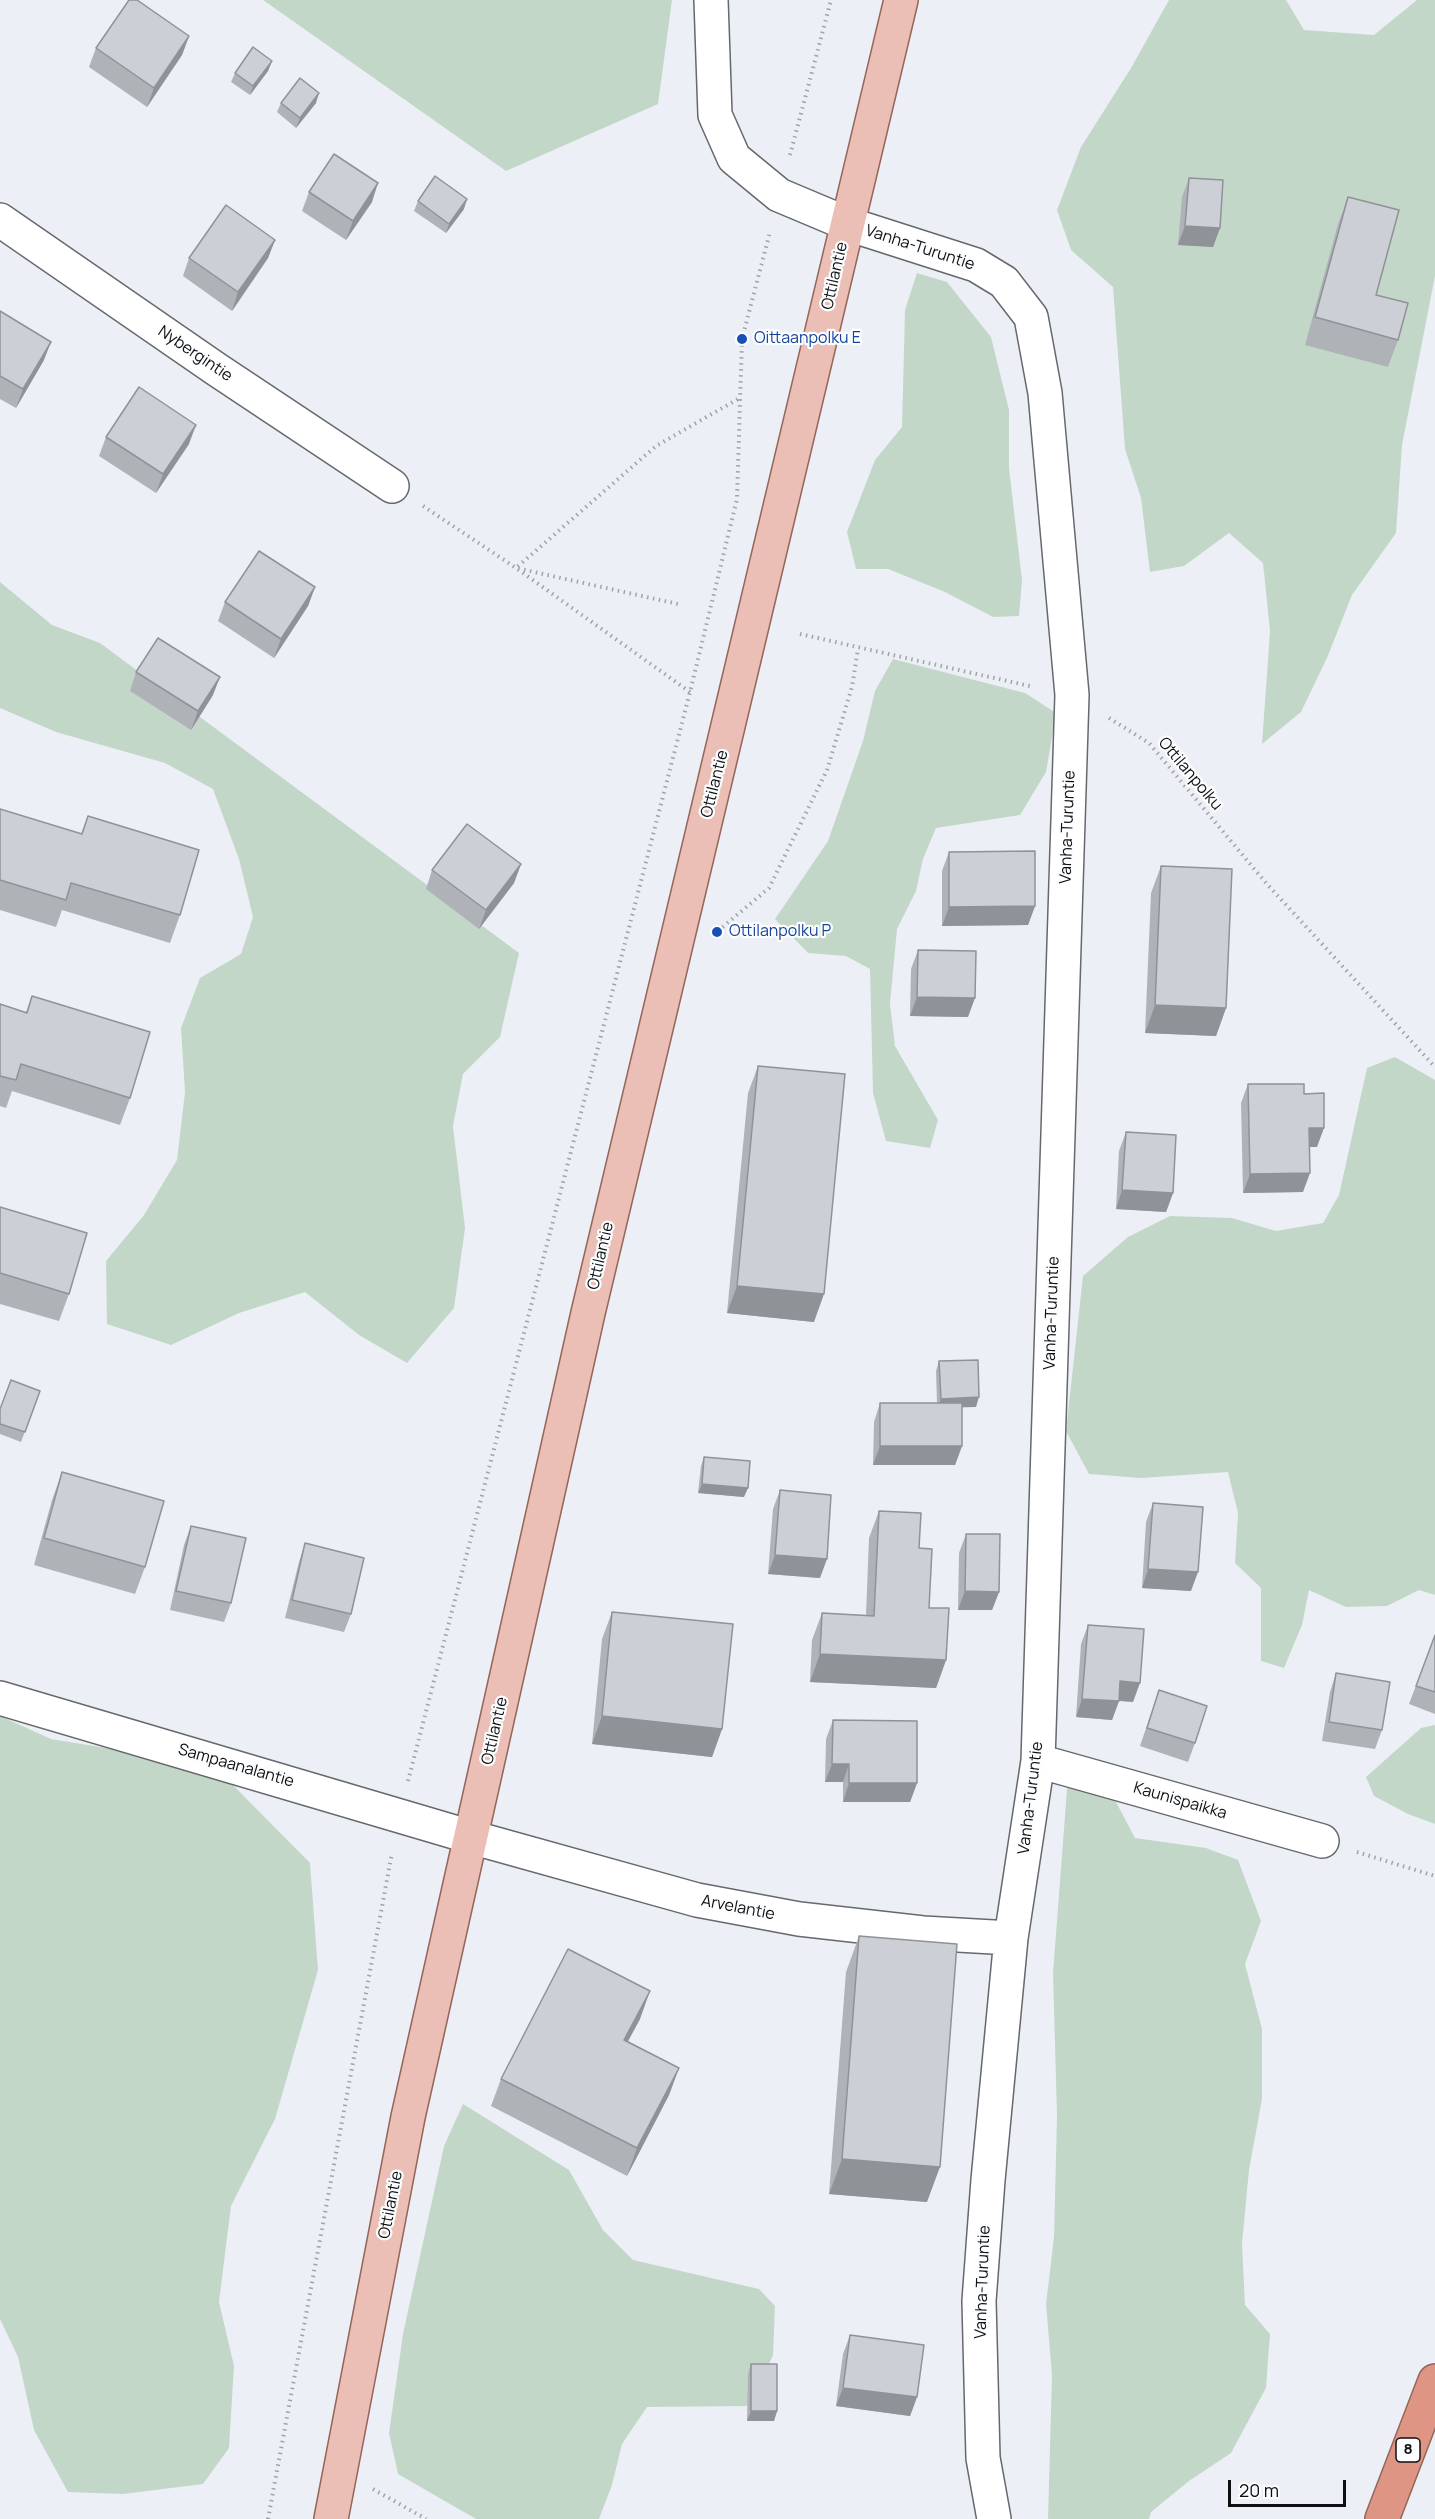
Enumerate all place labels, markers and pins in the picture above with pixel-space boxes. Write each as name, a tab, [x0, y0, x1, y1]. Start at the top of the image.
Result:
place label: Oittaanpolku E	[754, 329, 861, 349]
marker: Oittaanpolku E	[735, 332, 749, 346]
place label: Ottilanpolku P	[729, 922, 831, 942]
marker: Ottilanpolku P	[710, 925, 724, 939]

